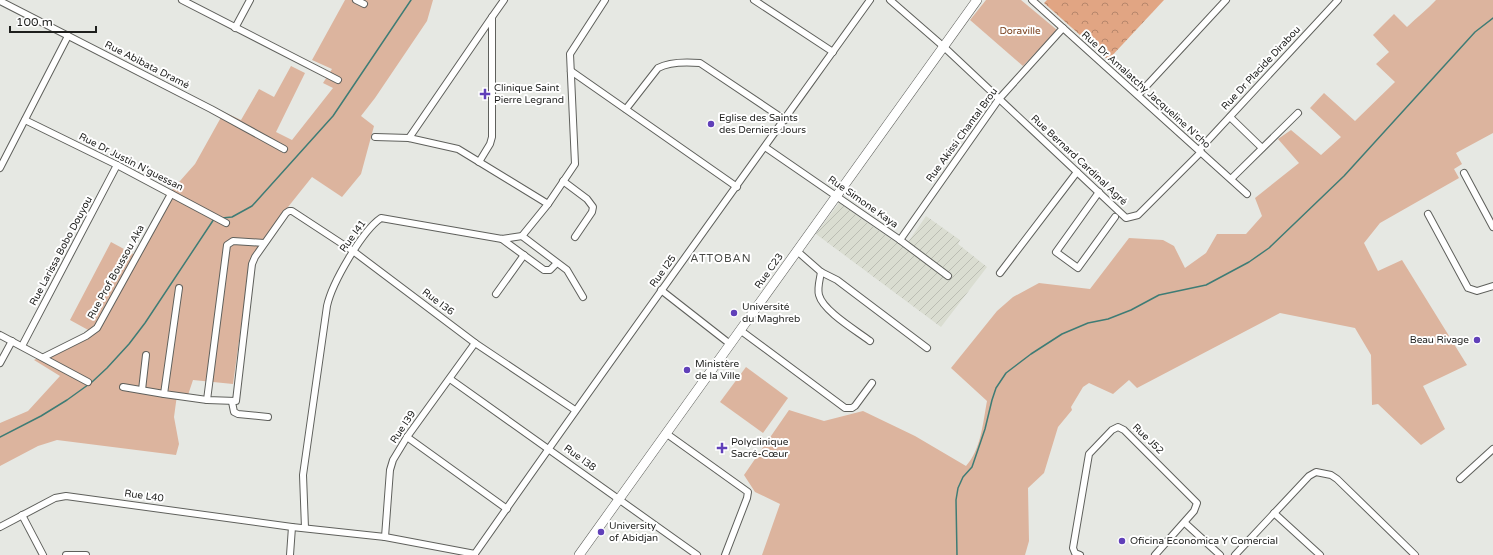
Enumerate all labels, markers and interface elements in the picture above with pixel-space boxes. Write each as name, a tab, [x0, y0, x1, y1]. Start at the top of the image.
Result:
scale bar	[10, 8, 96, 34]
text: 100 m	[16, 15, 53, 29]
street label: Rue Dr Placide Dirabou	[1219, 24, 1303, 112]
park label: Doraville	[999, 25, 1041, 37]
street label: Rue Dr Amalatchy Jacqueline N'cho	[1079, 29, 1213, 151]
street label: Rue Abibata Dramé	[103, 38, 192, 92]
place label: Clinique Saint Pierre Legrand	[494, 82, 564, 106]
street label: Rue Akissi Chantal Brou	[924, 86, 1000, 184]
marker: Clinique Saint Pierre Legrand	[479, 88, 491, 100]
place label: Eglise des Saints des Derniers Jours	[719, 112, 806, 136]
street label: Rue Bernard Cardinal Agré	[1028, 112, 1130, 208]
marker: Eglise des Saints des Derniers Jours	[706, 119, 716, 129]
street label: Rue Dr Justin N'guessan	[77, 130, 185, 194]
street label: Rue Simone Kaya	[826, 173, 900, 231]
street label: Rue Larissa Bobo Douyou	[27, 194, 95, 308]
street label: Rue I41	[337, 218, 369, 254]
street label: Rue Prof Boussou Aka	[85, 223, 147, 321]
street label: Rue C23	[752, 251, 786, 291]
district label: ATTOBAN	[690, 252, 752, 265]
street label: Rue I25	[647, 253, 679, 289]
street label: Rue I36	[420, 286, 456, 318]
place label: Université du Maghreb	[742, 301, 800, 325]
marker: Université du Maghreb	[729, 308, 739, 318]
place label: Beau Rivage	[1410, 334, 1469, 346]
marker: Beau Rivage	[1472, 335, 1482, 345]
place label: Ministère de la Ville	[695, 358, 741, 382]
marker: Ministère de la Ville	[682, 365, 692, 375]
street label: Rue I39	[388, 408, 418, 446]
street label: Rue J52	[1130, 421, 1166, 457]
place label: Polyclinique Sacré-Cœur	[731, 436, 789, 460]
street label: Rue I38	[562, 442, 598, 474]
marker: Polyclinique Sacré-Cœur	[716, 442, 728, 454]
street label: Rue L40	[123, 487, 165, 505]
place label: University of Abidjan	[609, 520, 658, 544]
marker: University of Abidjan	[596, 527, 606, 537]
place label: Oficina Economica Y Comercial	[1130, 535, 1278, 547]
marker: Oficina Economica Y Comercial	[1117, 536, 1127, 546]

